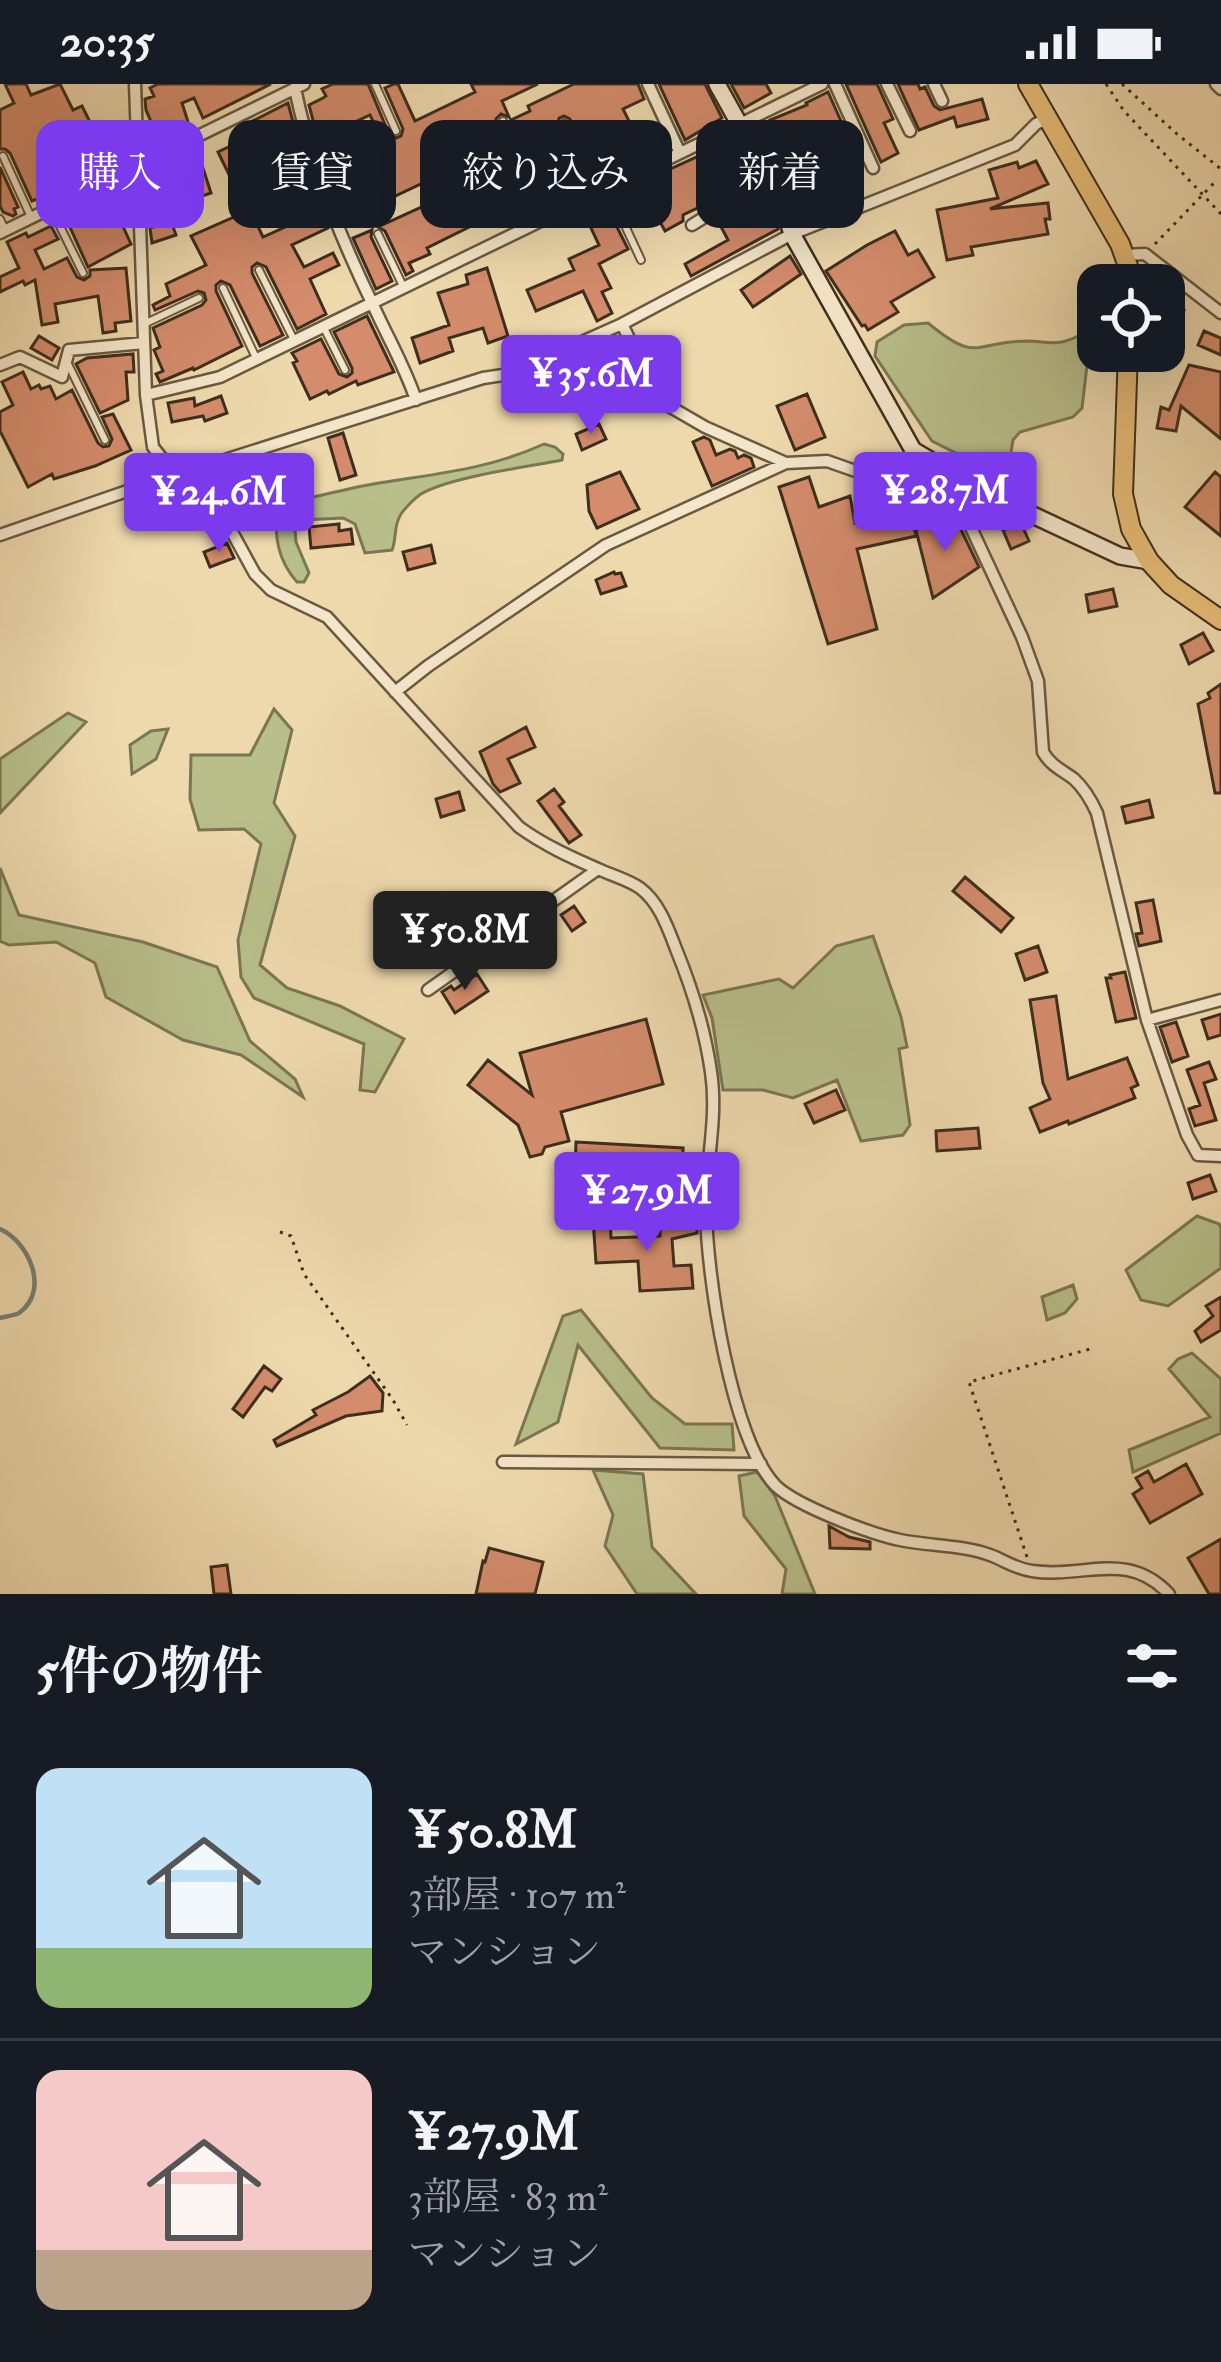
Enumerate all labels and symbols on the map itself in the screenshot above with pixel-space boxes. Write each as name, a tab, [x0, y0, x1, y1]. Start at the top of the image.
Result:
pin: ¥35.6M	[493, 335, 689, 437]
pin: ¥28.7M	[847, 452, 1043, 554]
pin: ¥24.6M	[121, 453, 317, 555]
pin: ¥50.8M	[367, 891, 563, 993]
pin: ¥27.9M	[549, 1152, 745, 1254]

